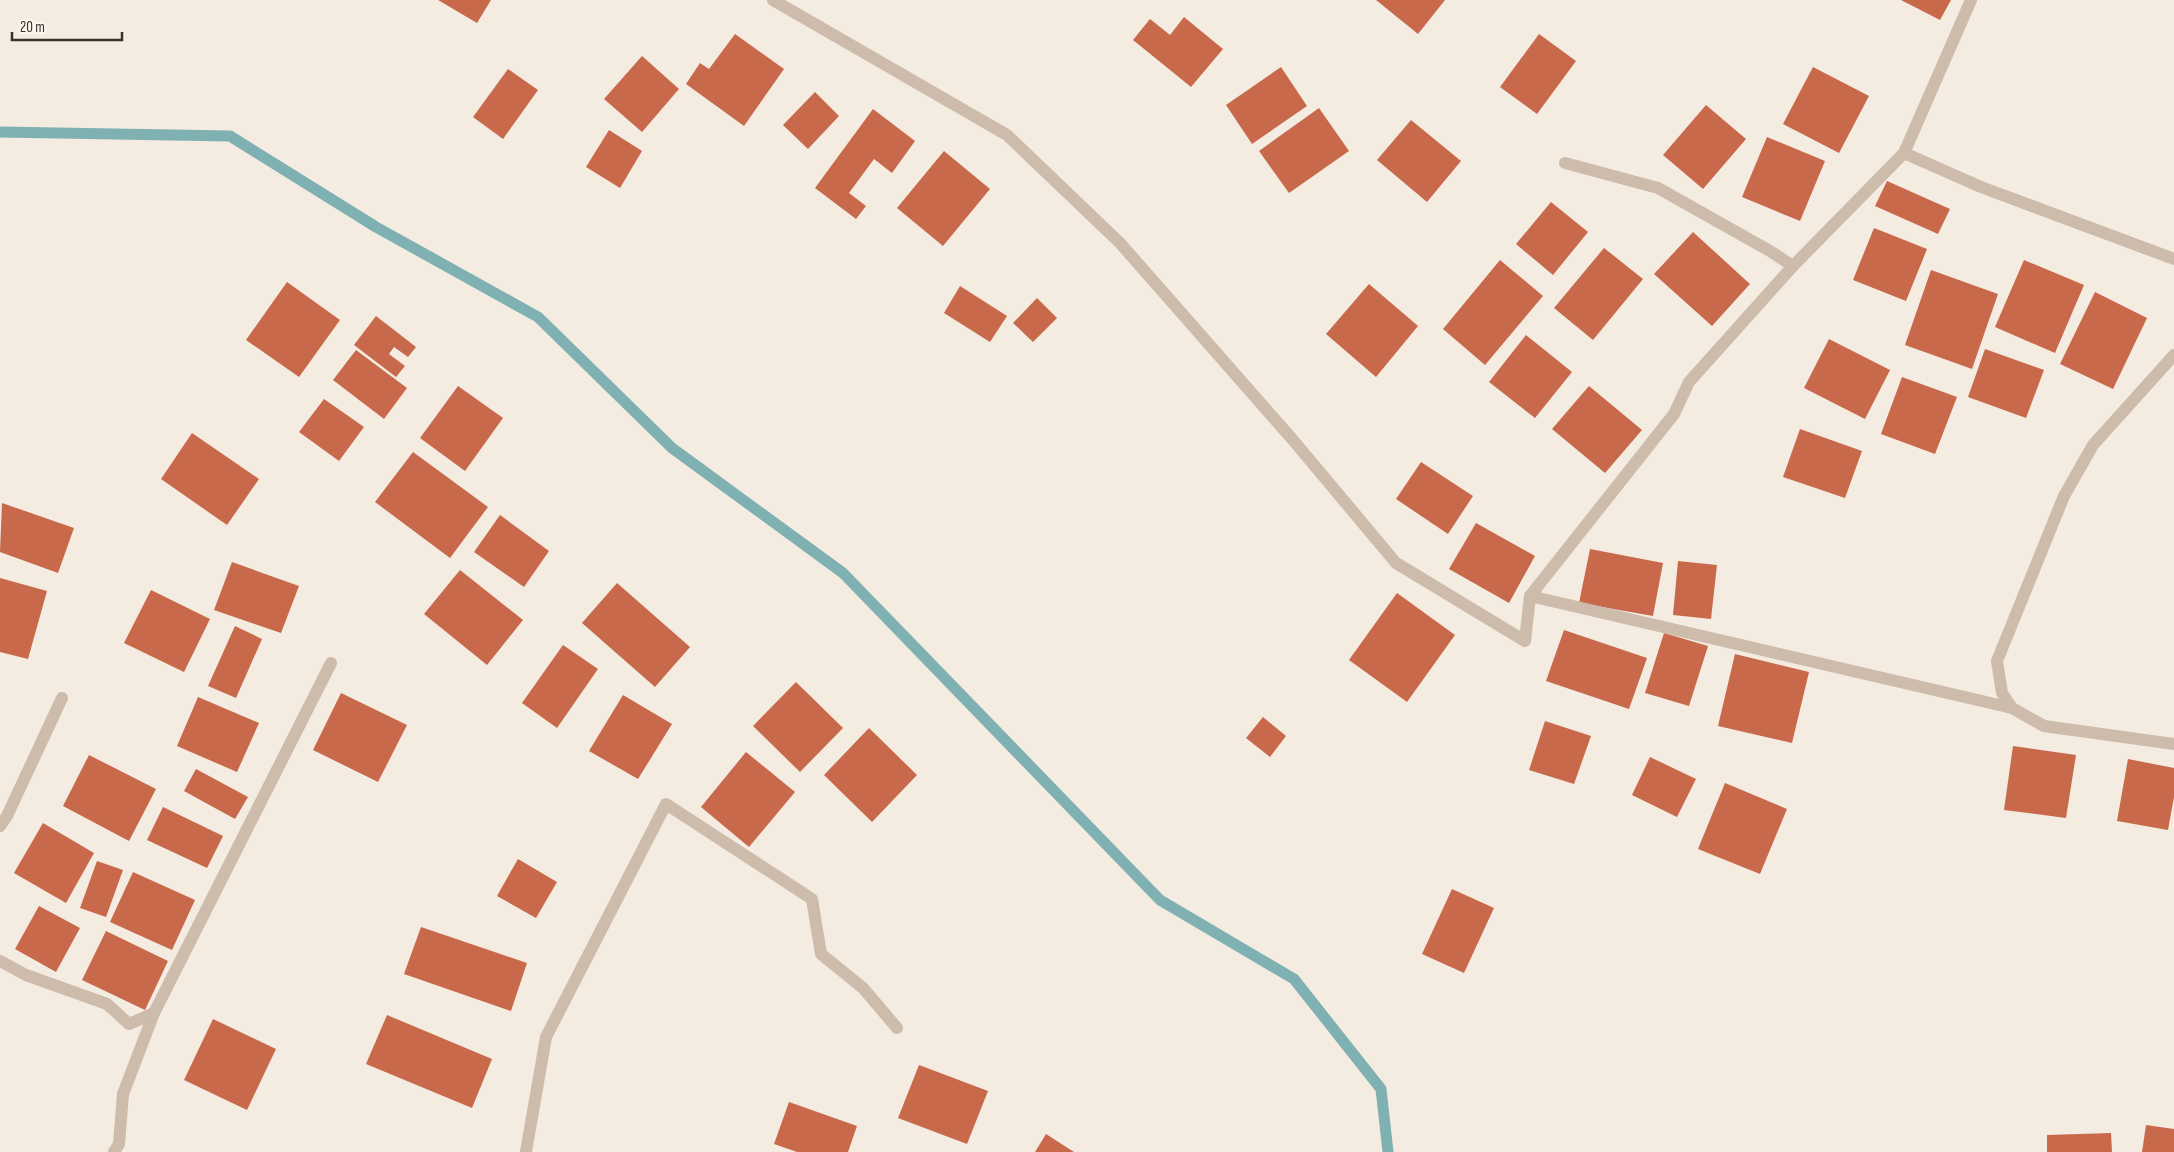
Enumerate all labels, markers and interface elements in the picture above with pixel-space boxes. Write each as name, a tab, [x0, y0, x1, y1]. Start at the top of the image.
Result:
scale bar	[12, 10, 122, 42]
text: 20 m	[20, 18, 45, 37]

